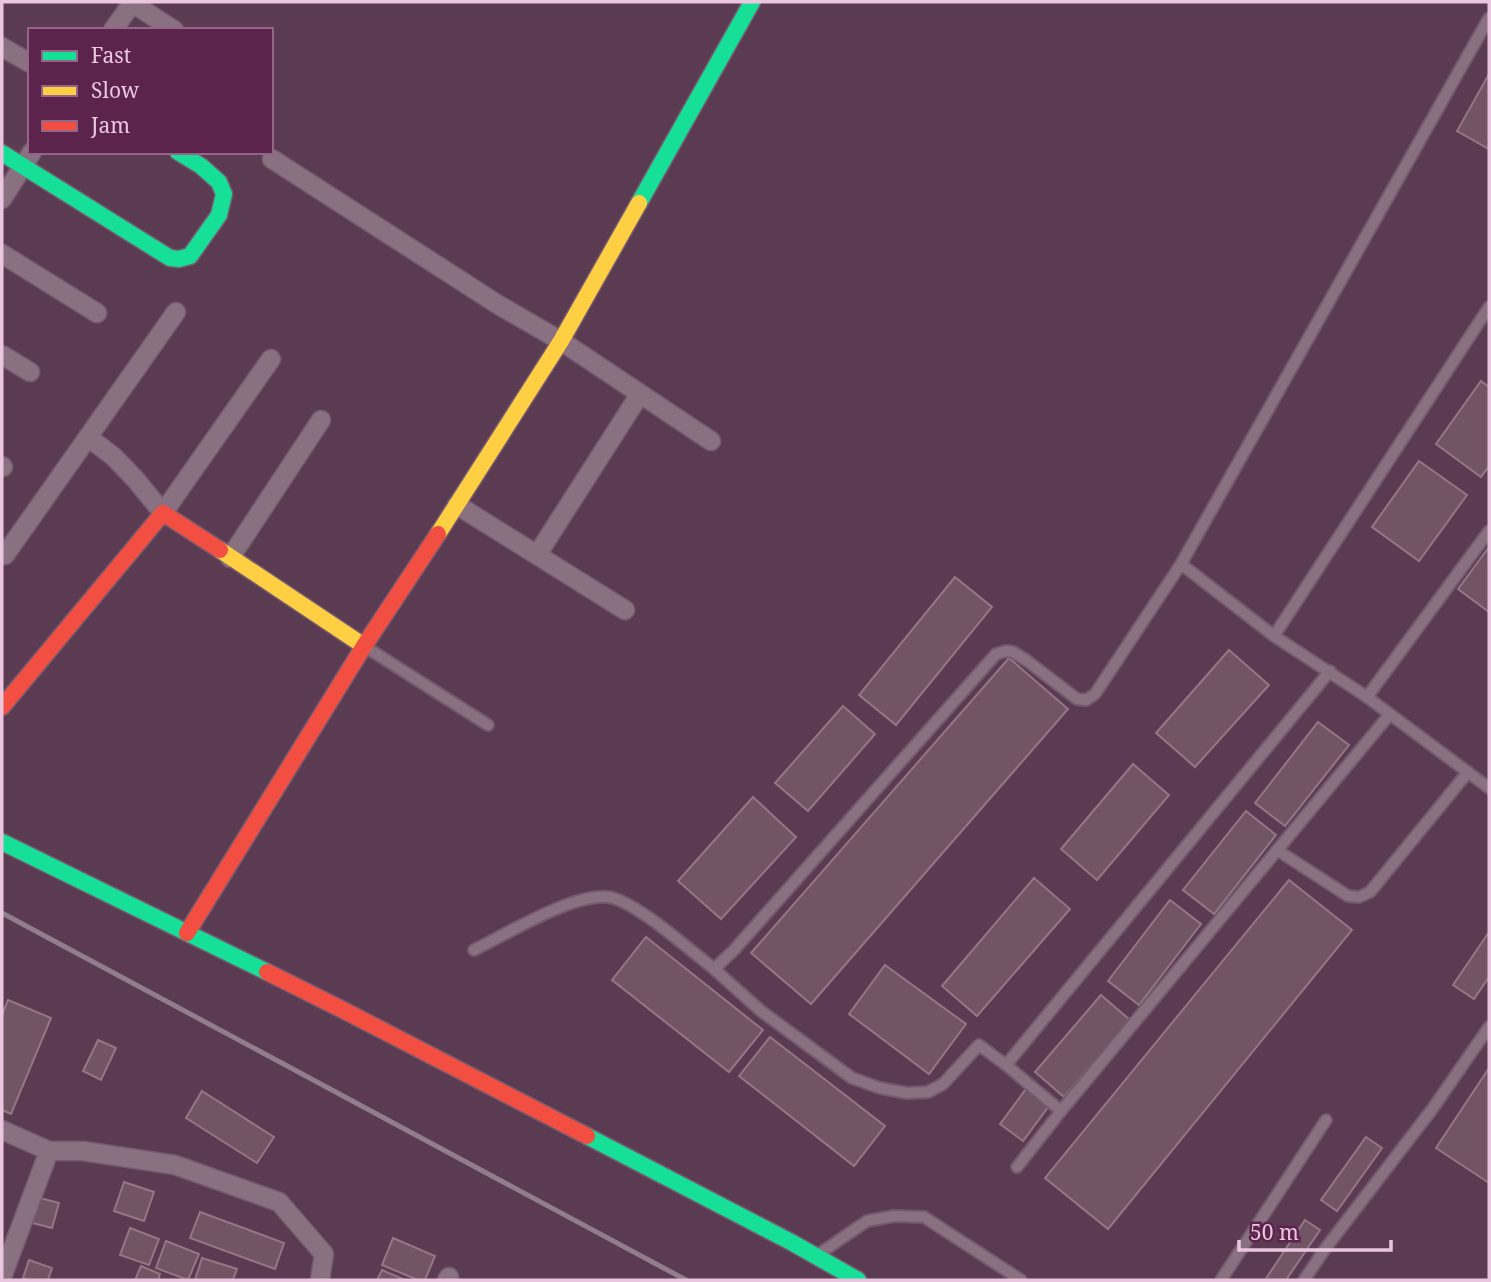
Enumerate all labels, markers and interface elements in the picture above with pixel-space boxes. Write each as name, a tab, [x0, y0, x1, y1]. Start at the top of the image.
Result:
legend	[28, 28, 273, 154]
text: Fast	[91, 41, 131, 69]
text: Slow	[91, 76, 140, 104]
text: Jam	[90, 111, 130, 139]
scale bar	[1239, 1208, 1391, 1252]
text: 50 m	[1250, 1218, 1299, 1246]

